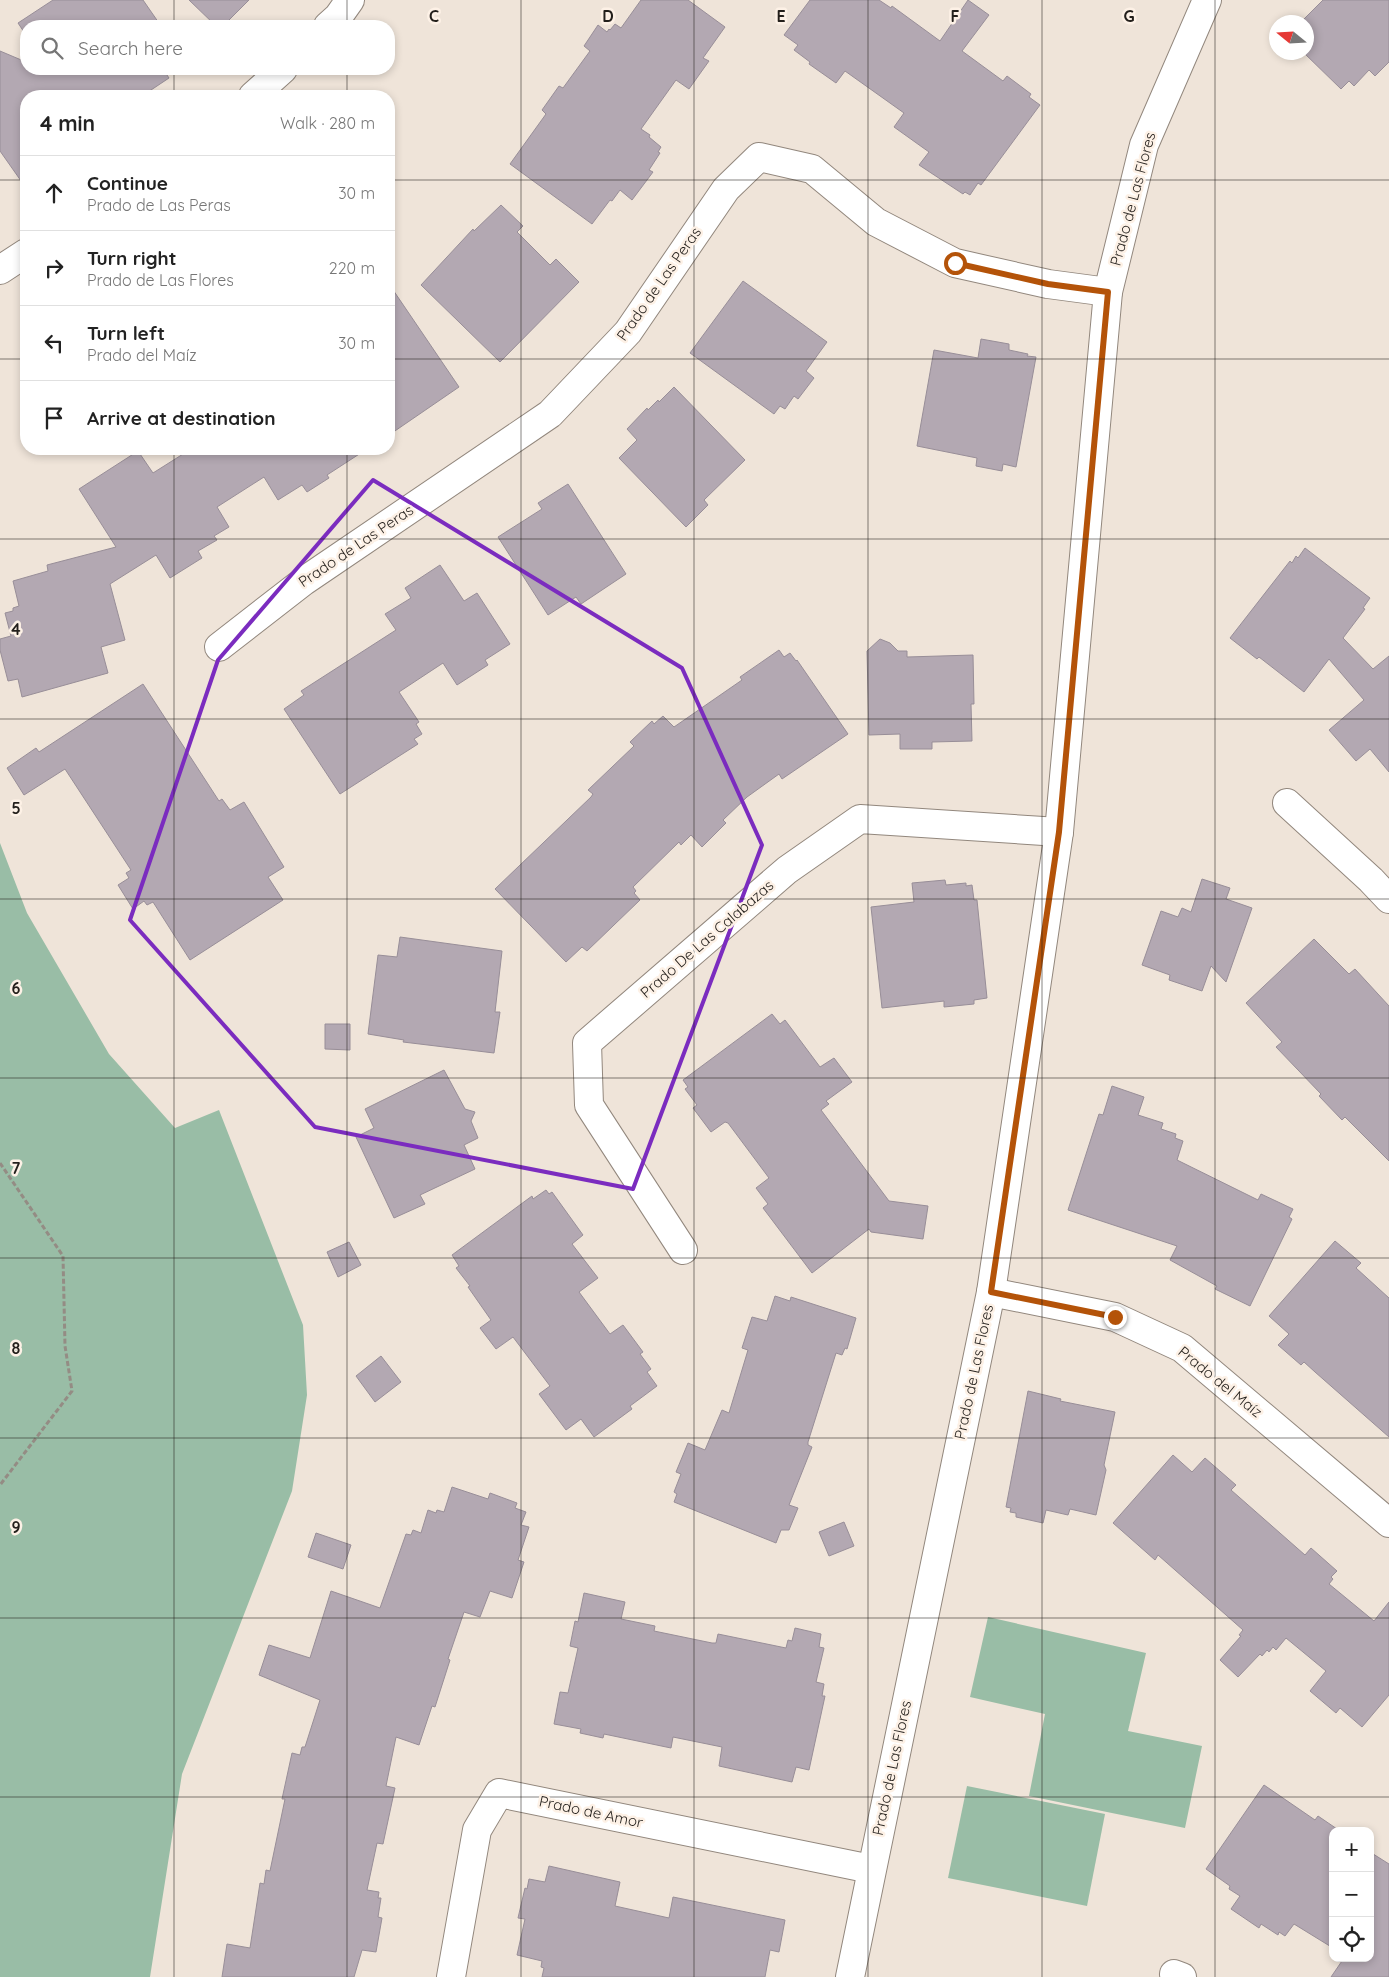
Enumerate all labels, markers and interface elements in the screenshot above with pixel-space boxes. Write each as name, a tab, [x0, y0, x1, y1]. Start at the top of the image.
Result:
text: C	[429, 6, 439, 26]
text: D	[602, 6, 614, 26]
text: E	[776, 6, 786, 26]
text: F	[951, 6, 960, 26]
text: G	[1123, 6, 1135, 26]
north arrow	[1269, 15, 1314, 60]
search box	[20, 20, 395, 75]
icon: search	[38, 34, 66, 62]
text: Search here	[78, 36, 183, 60]
text: 4 min	[40, 110, 95, 136]
text: Walk · 280 m	[280, 113, 375, 133]
street label: Prado de Las Flores	[1106, 130, 1159, 268]
text: Continue	[87, 171, 168, 195]
icon: ahead	[40, 179, 68, 207]
text: 30 m	[338, 183, 375, 203]
text: Prado de Las Peras	[87, 195, 231, 215]
street label: Prado de Las Peras	[612, 223, 705, 344]
text: Turn right	[87, 246, 176, 270]
route start	[944, 252, 967, 275]
icon: right	[40, 254, 68, 282]
text: 220 m	[329, 258, 375, 278]
text: Prado de Las Flores	[87, 270, 234, 290]
text: Turn left	[87, 321, 165, 345]
icon: left	[40, 329, 68, 357]
text: 30 m	[338, 333, 375, 353]
text: Prado del Maíz	[87, 345, 197, 365]
icon: arrive	[40, 404, 68, 432]
text: Arrive at destination	[87, 406, 276, 430]
street label: Prado de Las Peras	[295, 500, 417, 591]
text: 4	[11, 619, 21, 639]
text: 5	[11, 798, 21, 818]
street label: Prado De Las Calabazas	[636, 876, 777, 1002]
text: 6	[12, 978, 21, 998]
text: 7	[12, 1158, 21, 1178]
street label: Prado de Las Flores	[950, 1303, 997, 1441]
route end	[1104, 1306, 1127, 1329]
text: 8	[12, 1338, 21, 1358]
street label: Prado del Maíz	[1174, 1342, 1266, 1421]
text: 9	[11, 1517, 21, 1537]
street label: Prado de Las Flores	[868, 1699, 915, 1837]
street label: Prado de Amor	[537, 1791, 645, 1832]
map controls	[1329, 1827, 1374, 1962]
button: +	[1329, 1827, 1374, 1872]
button: −	[1329, 1872, 1374, 1917]
button: locate	[1329, 1917, 1374, 1962]

